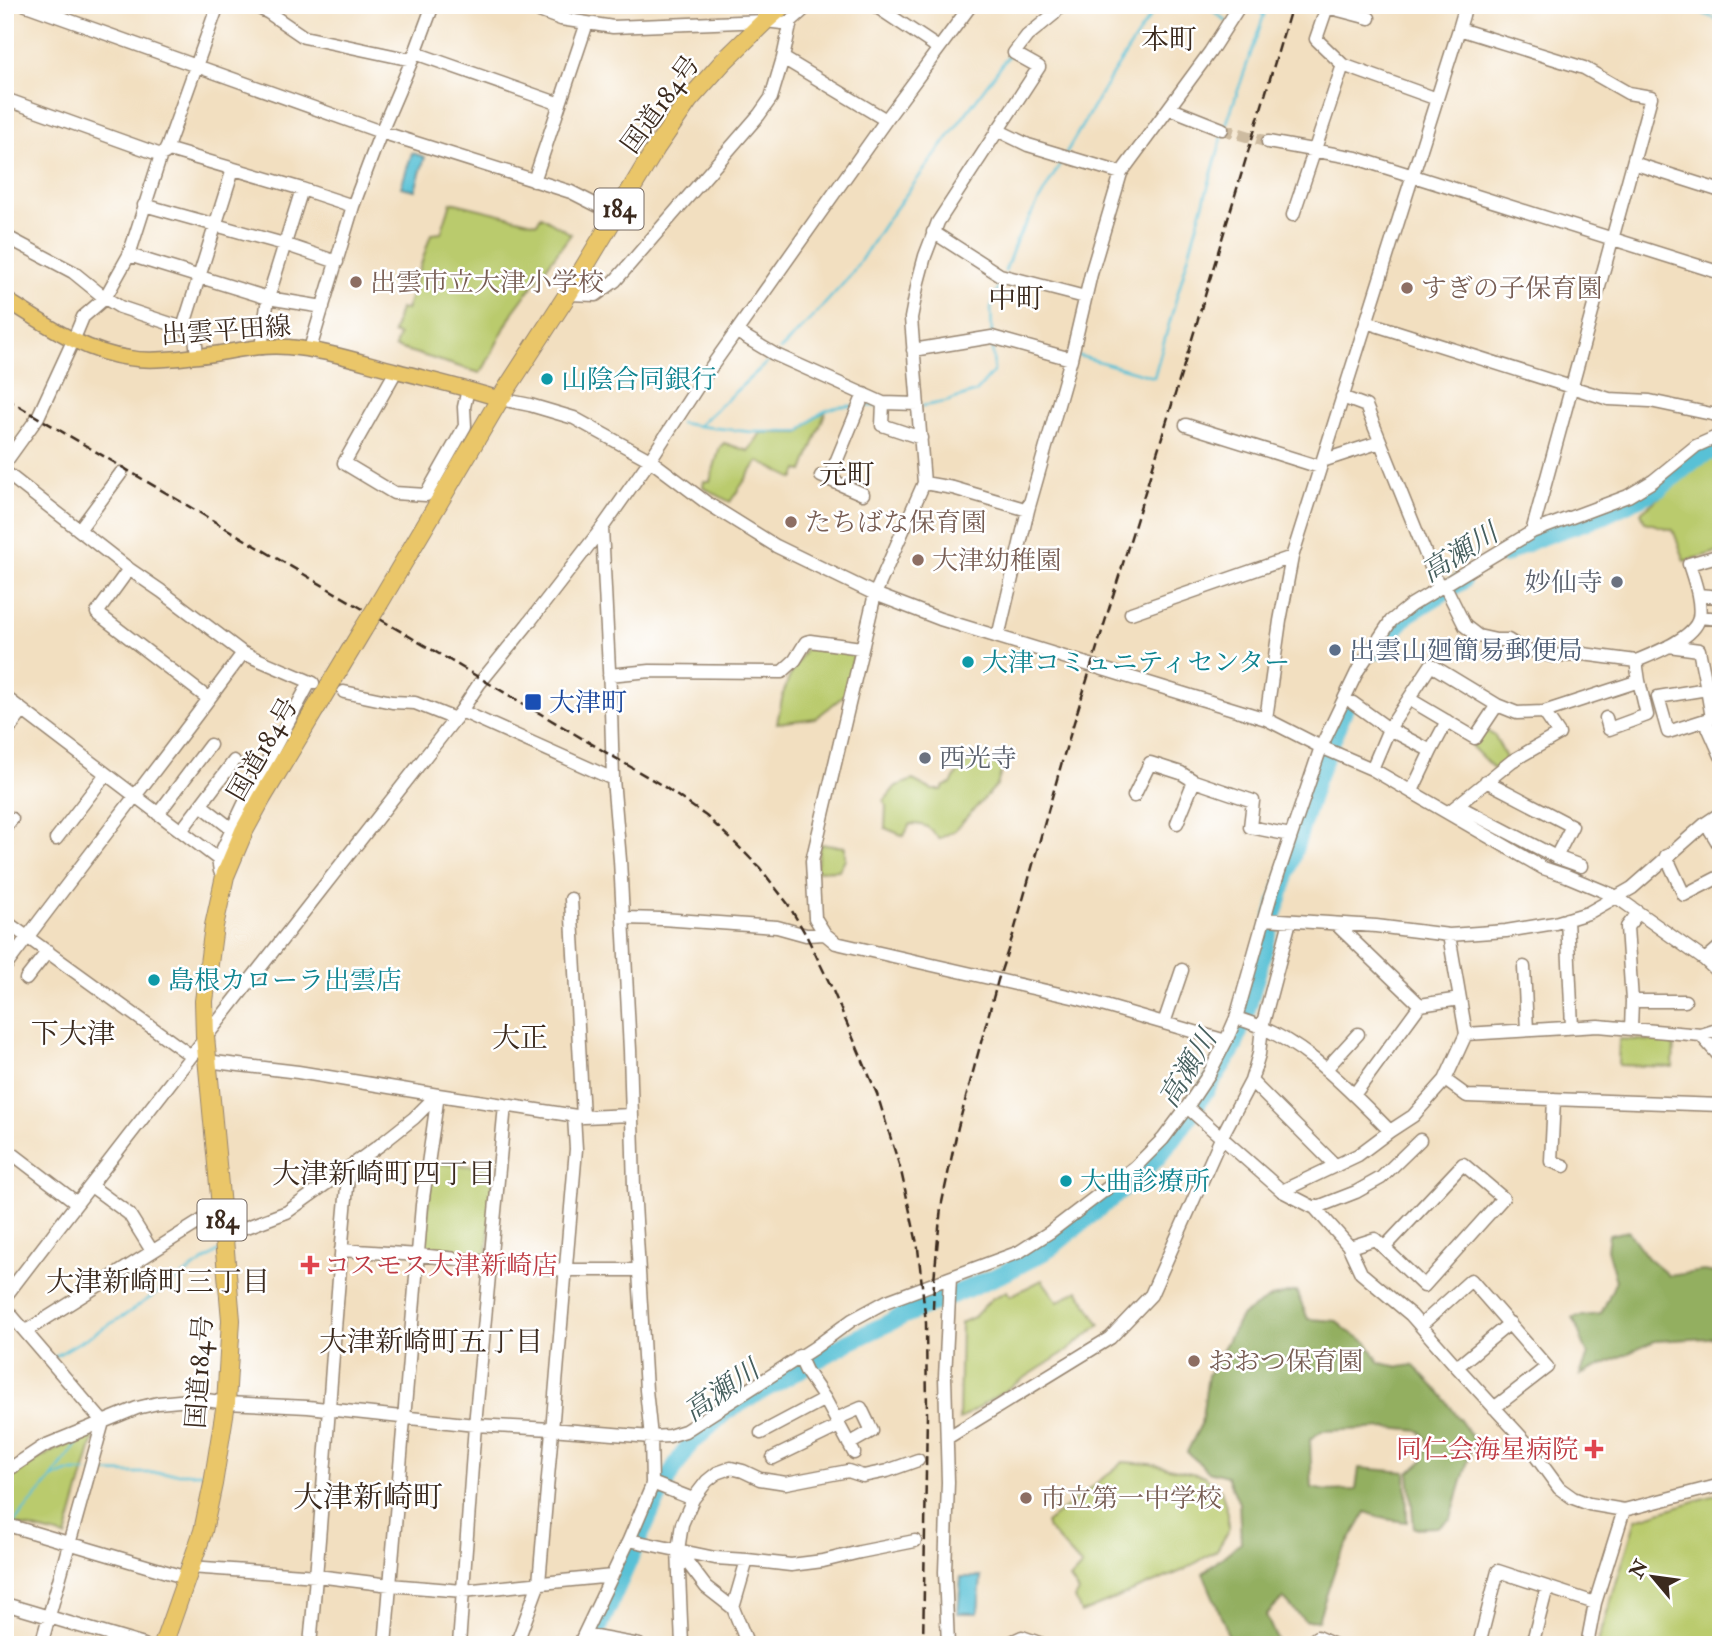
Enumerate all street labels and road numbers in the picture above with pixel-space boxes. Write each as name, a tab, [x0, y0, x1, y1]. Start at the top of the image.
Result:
street label: 国道184号	[615, 49, 707, 160]
road number: 184	[594, 188, 644, 230]
street label: 出雲平田線	[160, 311, 292, 351]
street label: 国道184号	[221, 692, 305, 807]
road number: 184	[198, 1200, 246, 1240]
street label: 国道184号	[180, 1314, 220, 1430]

